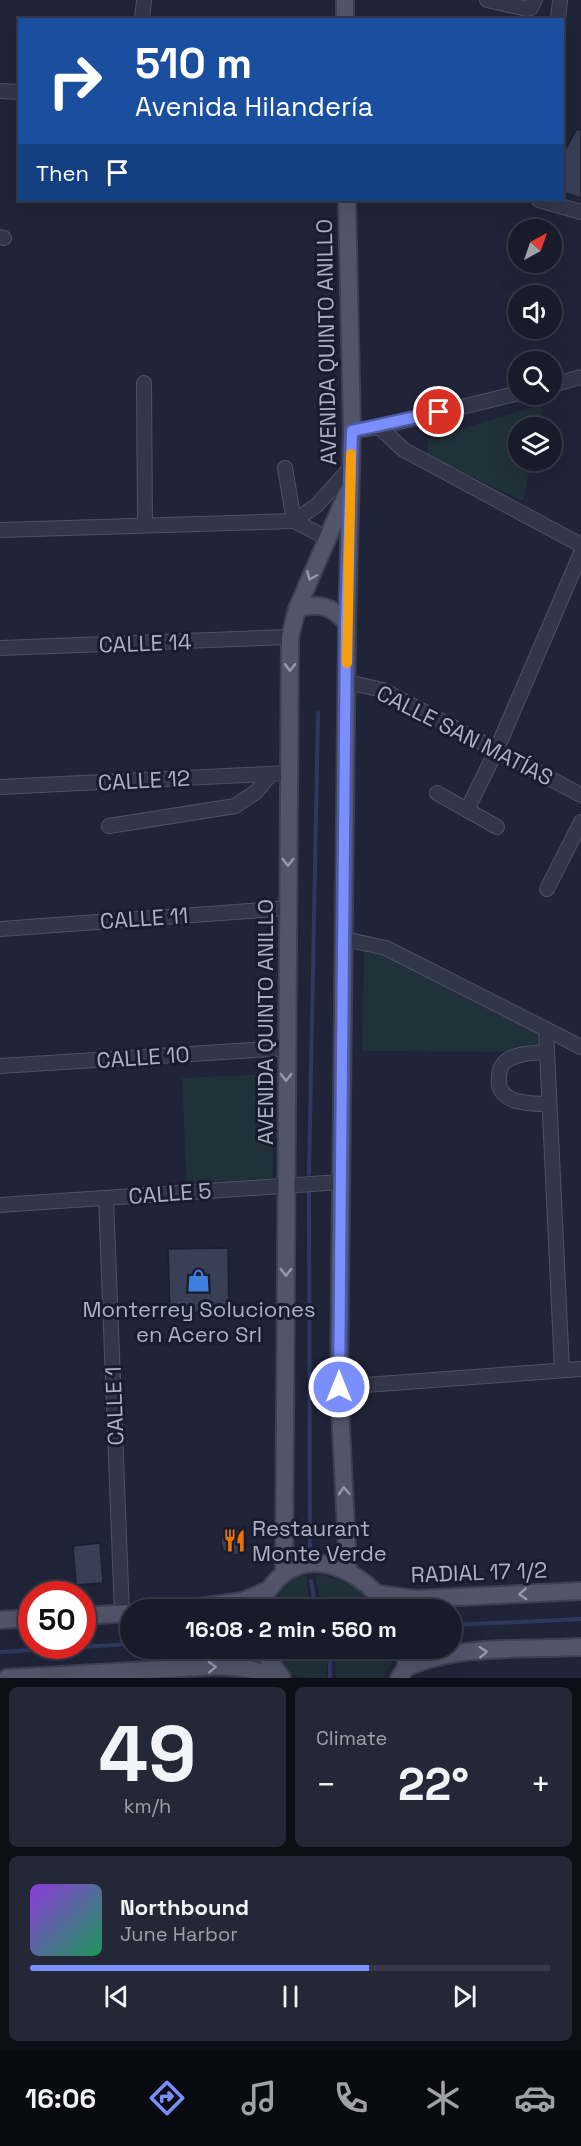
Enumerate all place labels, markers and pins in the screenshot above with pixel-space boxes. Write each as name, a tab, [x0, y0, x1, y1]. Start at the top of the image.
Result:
pin	[413, 386, 464, 437]
shop icon: Monterrey Soluciones en Acero Srl	[186, 1267, 212, 1293]
place label: Monterrey Soluciones en Acero Srl	[82, 1295, 316, 1348]
place label: Restaurant Monte Verde	[252, 1514, 387, 1567]
restaurant icon: Restaurant Monte Verde	[221, 1528, 247, 1554]

